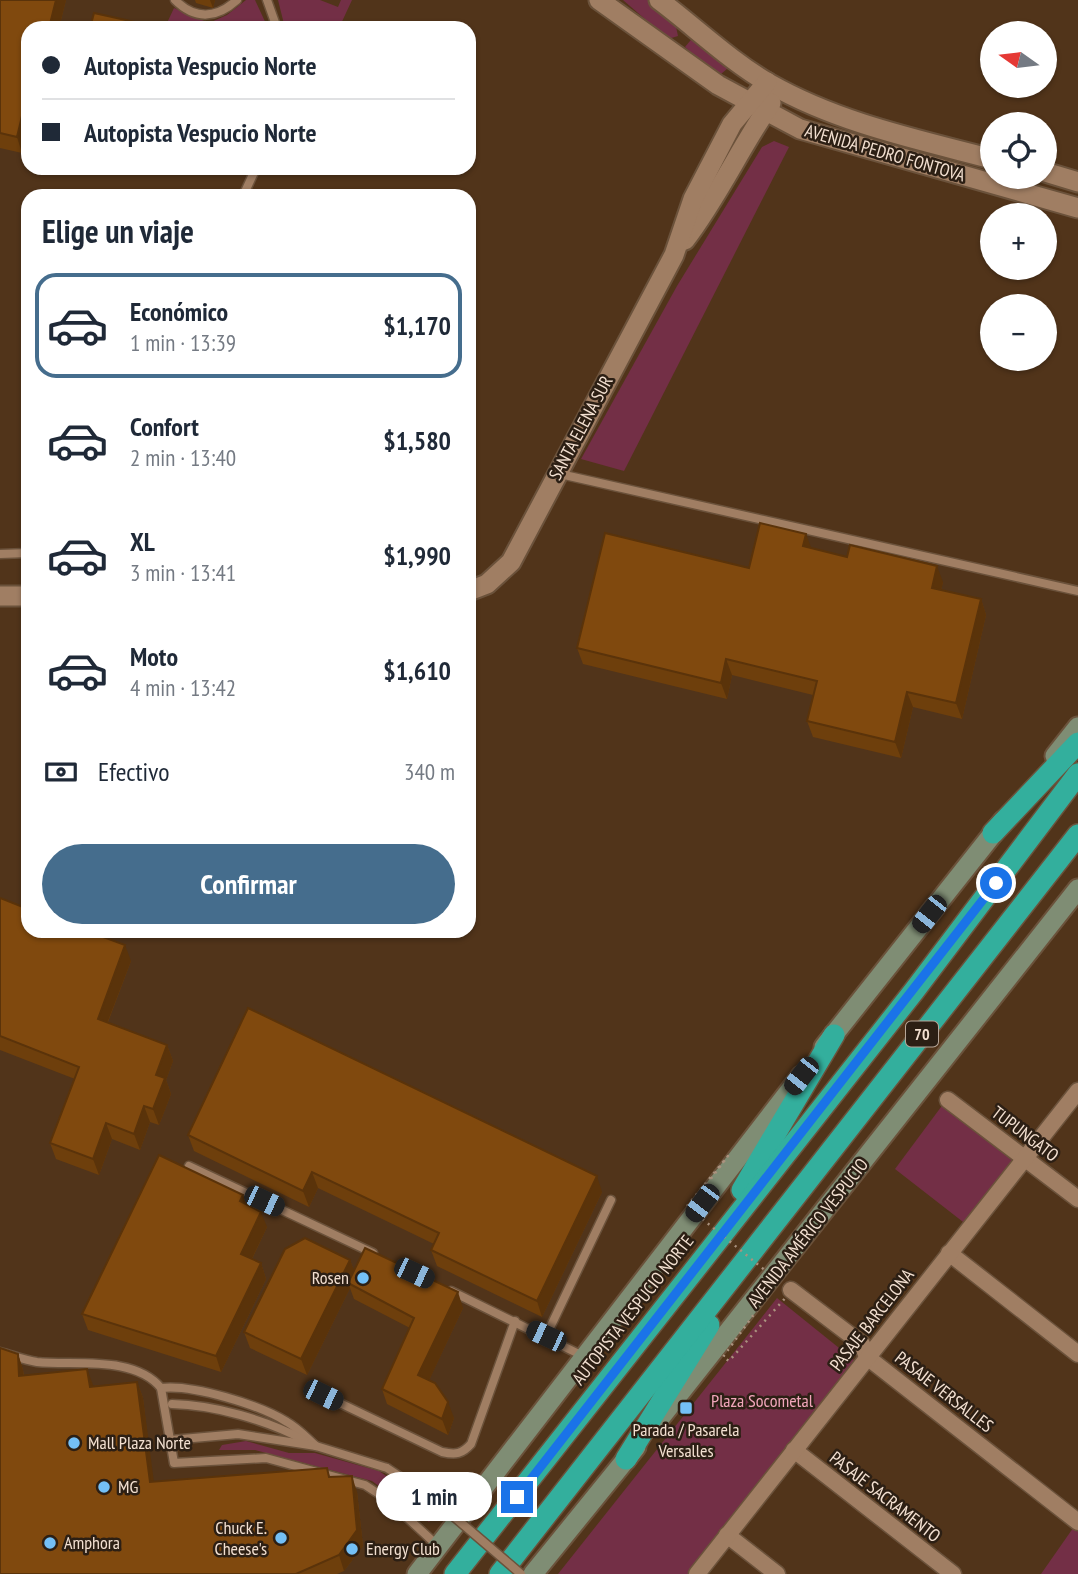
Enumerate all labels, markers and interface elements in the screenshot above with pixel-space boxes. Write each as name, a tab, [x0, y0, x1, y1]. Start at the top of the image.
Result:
north arrow	[980, 21, 1057, 98]
map controls	[980, 21, 1057, 371]
text: Autopista Vespucio Norte	[84, 49, 317, 82]
button: locate	[980, 112, 1057, 189]
text: Autopista Vespucio Norte	[84, 116, 317, 149]
street label: AVENIDA PEDRO FONTOVA	[802, 119, 968, 187]
button: +	[980, 203, 1057, 280]
text: Elige un viaje	[42, 210, 194, 252]
icon: car	[46, 294, 109, 357]
button: −	[980, 294, 1057, 371]
text: Económico	[130, 295, 228, 328]
text: $1,170	[383, 309, 451, 342]
text: 1 min · 13:39	[130, 328, 236, 357]
street label: SANTA ELENA SUR	[543, 371, 618, 484]
icon: car	[46, 409, 109, 472]
text: Confort	[130, 410, 199, 443]
text: $1,580	[383, 424, 451, 457]
text: 2 min · 13:40	[130, 443, 236, 472]
icon: car	[46, 524, 109, 587]
text: XL	[130, 525, 155, 558]
text: $1,990	[383, 539, 451, 572]
text: 3 min · 13:41	[130, 558, 236, 587]
icon: car	[46, 639, 109, 702]
text: Moto	[130, 640, 178, 673]
text: $1,610	[383, 654, 451, 687]
text: 4 min · 13:42	[130, 673, 236, 702]
icon: cash	[42, 753, 80, 791]
text: Efectivo	[98, 755, 170, 788]
text: 340 m	[404, 757, 455, 786]
button: Confirmar	[42, 844, 455, 924]
route start	[980, 867, 1012, 899]
car	[908, 891, 951, 937]
road number: 70	[906, 1022, 938, 1046]
car	[780, 1053, 823, 1099]
street label: TUPUNGATO	[987, 1101, 1064, 1166]
street label: AVENIDA AMÉRICO VESPUCIO	[742, 1153, 873, 1312]
car	[681, 1180, 724, 1226]
car	[241, 1183, 288, 1219]
street label: AUTOPISTA VESPUCIO NORTE	[567, 1230, 698, 1389]
car	[391, 1255, 438, 1291]
street label: PASAJE BARCELONA	[825, 1264, 919, 1375]
place label: Rosen	[312, 1266, 349, 1289]
marker: Rosen	[355, 1270, 371, 1286]
car	[523, 1318, 570, 1354]
street label: PASAJE VERSALLES	[890, 1346, 998, 1437]
car	[300, 1376, 347, 1414]
park label: Plaza Socometal	[711, 1389, 814, 1412]
marker: Parada / Pasarela Versalles	[678, 1400, 694, 1416]
place label: Parada / Pasarela Versalles	[633, 1418, 739, 1462]
place label: Mall Plaza Norte	[88, 1431, 191, 1454]
marker: Mall Plaza Norte	[66, 1435, 82, 1451]
street label: PASAJE SACRAMENTO	[825, 1446, 946, 1547]
callout: 1 min	[377, 1472, 492, 1522]
place label: MG	[118, 1475, 138, 1498]
marker: MG	[96, 1479, 112, 1495]
route end	[501, 1481, 533, 1513]
text: 1 min	[411, 1482, 457, 1511]
place label: Chuck E. Cheese's	[214, 1516, 267, 1560]
marker: Chuck E. Cheese's	[273, 1530, 289, 1546]
place label: Amphora	[64, 1531, 120, 1554]
marker: Amphora	[42, 1535, 58, 1551]
place label: Energy Club	[366, 1537, 440, 1560]
marker: Energy Club	[344, 1541, 360, 1557]

